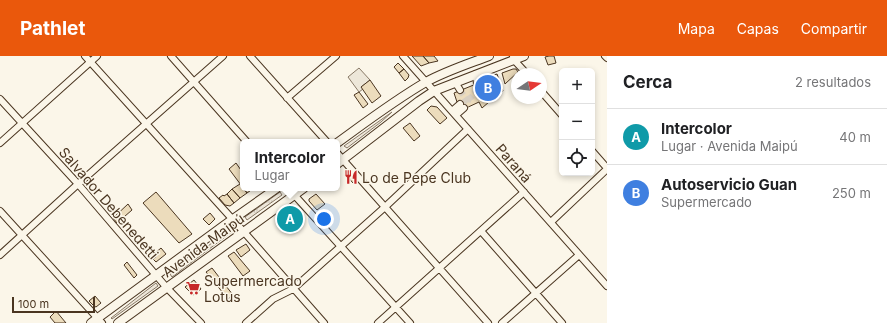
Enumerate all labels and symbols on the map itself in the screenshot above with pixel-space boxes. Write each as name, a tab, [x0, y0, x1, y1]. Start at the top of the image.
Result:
north arrow	[511, 68, 547, 104]
pin: B	[475, 73, 501, 103]
street label: Paraná	[492, 140, 536, 186]
street label: Salvador Debenedetti	[56, 144, 162, 262]
restaurant icon: Lo de Pepe Club	[343, 169, 359, 185]
place label: Lo de Pepe Club	[362, 169, 471, 186]
pin: A	[277, 204, 303, 234]
your location	[314, 209, 334, 229]
street label: Avenida Maipú	[159, 210, 247, 280]
place label: Supermercado Lotus	[204, 272, 302, 305]
supermarket icon: Supermercado Lotus	[185, 280, 201, 296]
scale bar	[12, 295, 95, 314]

